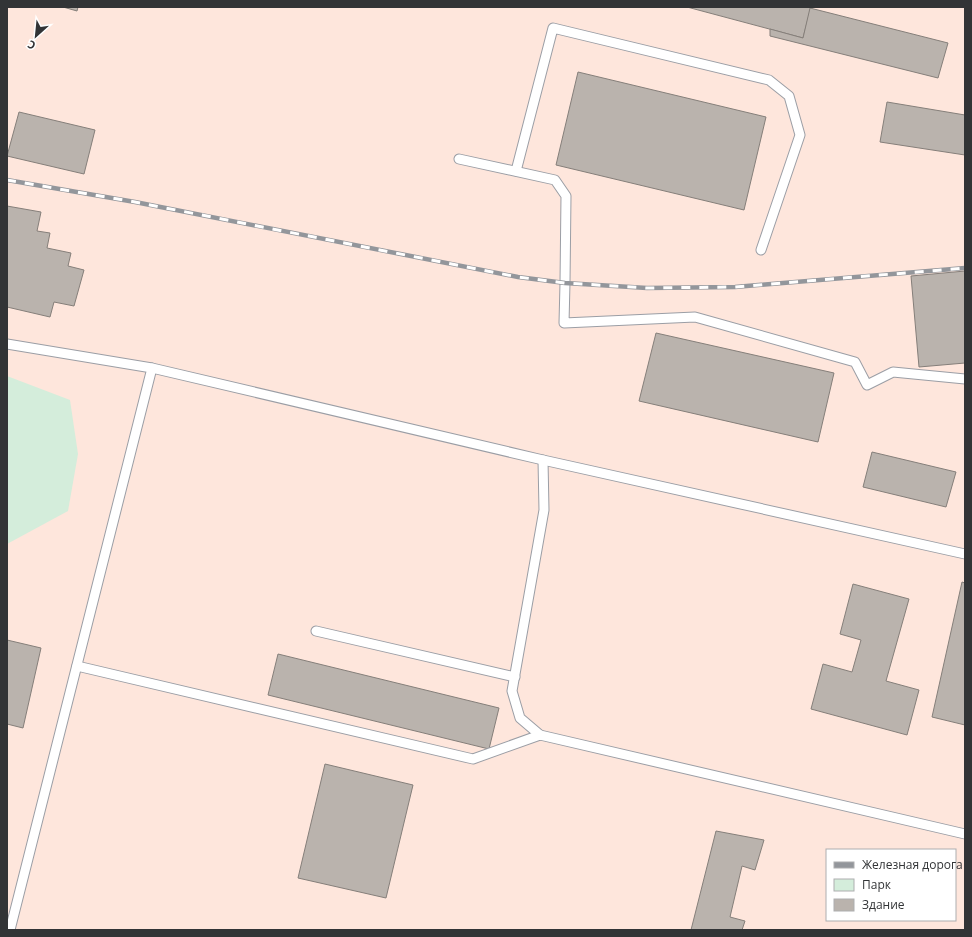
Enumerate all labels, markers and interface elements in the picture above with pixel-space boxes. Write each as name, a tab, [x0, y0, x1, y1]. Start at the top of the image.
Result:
north arrow	[16, 16, 56, 56]
text: С	[25, 37, 38, 54]
legend	[826, 849, 956, 921]
text: Железная дорога	[862, 856, 963, 873]
text: Парк	[862, 876, 892, 893]
text: Здание	[862, 896, 905, 913]

